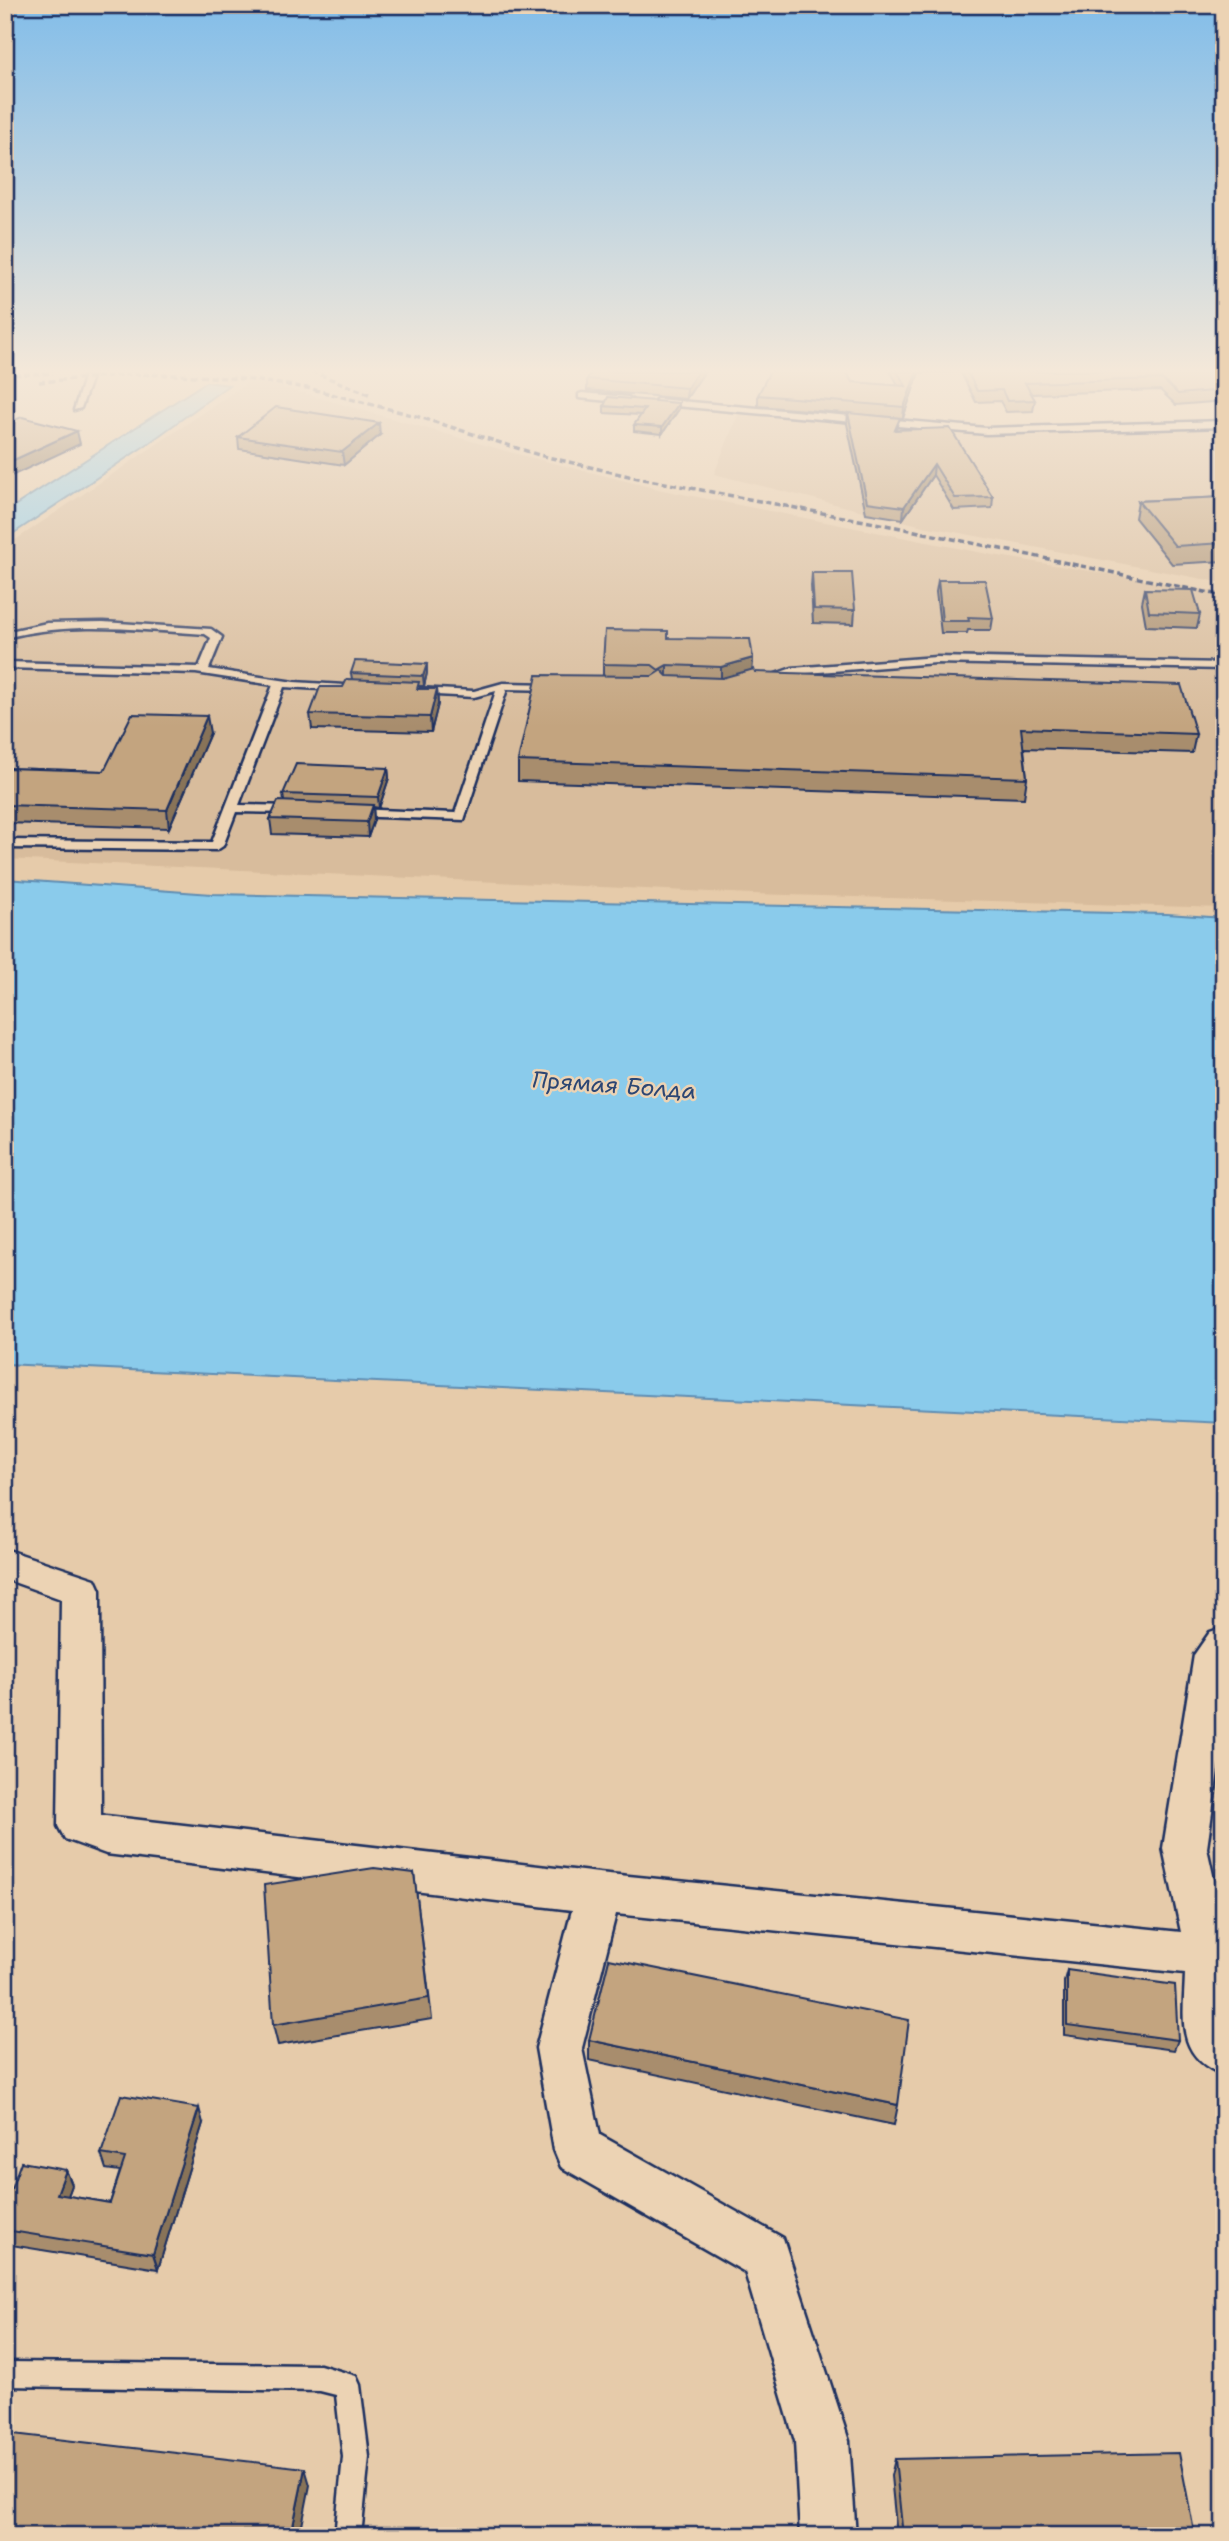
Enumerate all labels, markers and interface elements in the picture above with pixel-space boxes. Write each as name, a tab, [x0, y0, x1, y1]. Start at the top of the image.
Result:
water label: Прямая Болда	[531, 1064, 697, 1106]

